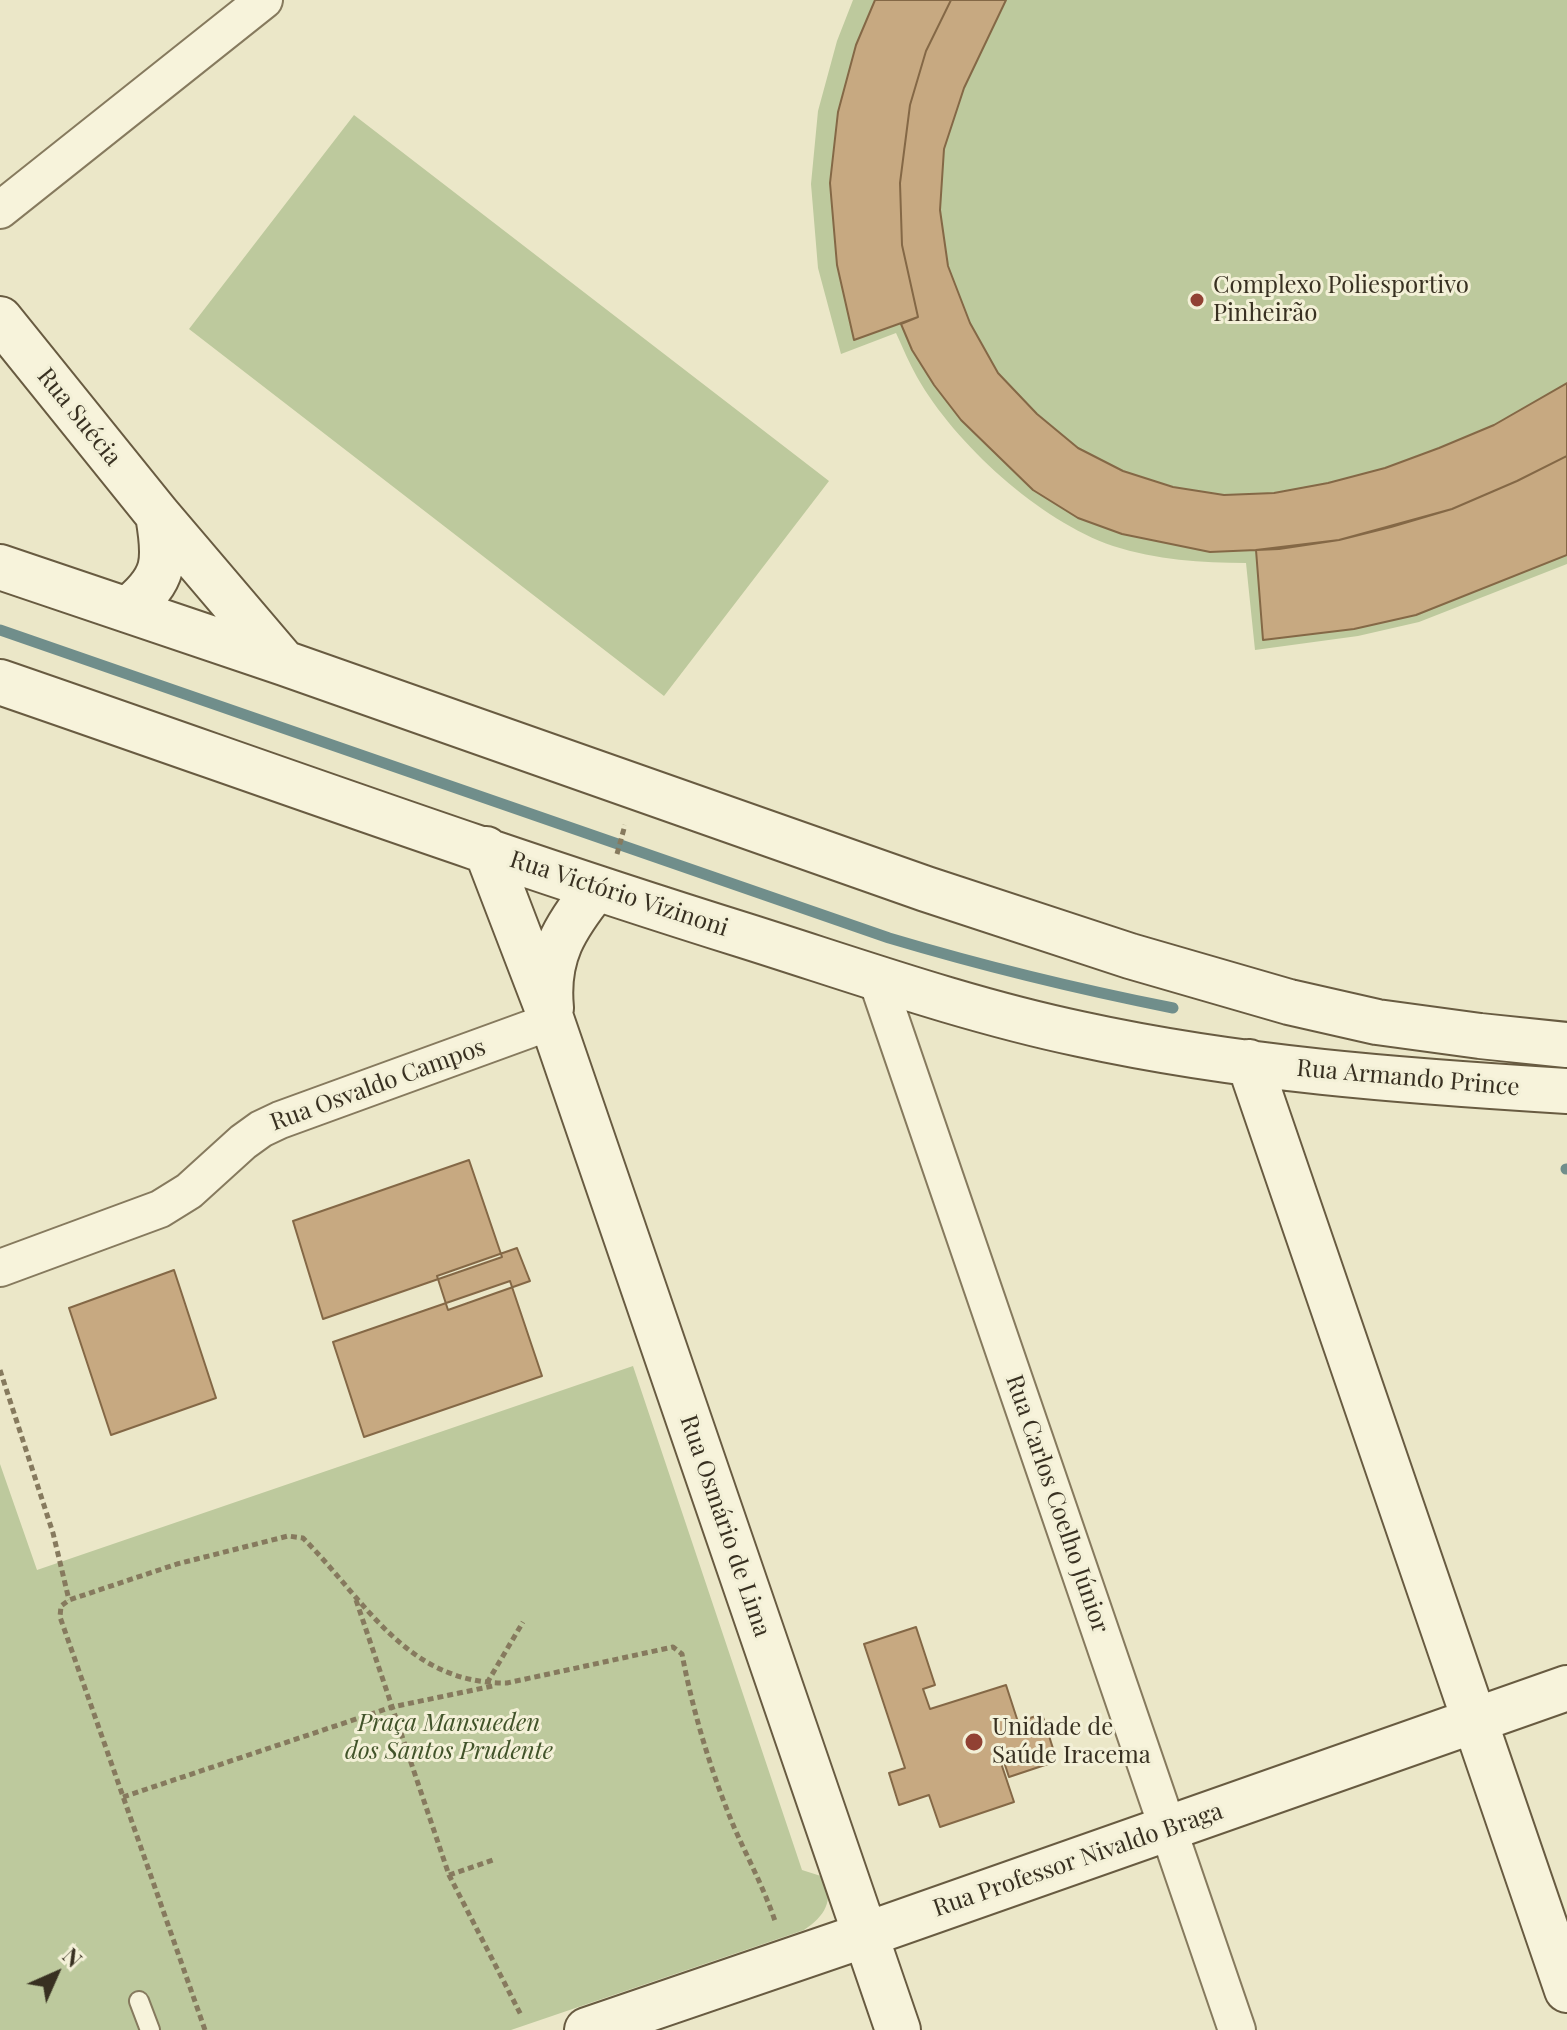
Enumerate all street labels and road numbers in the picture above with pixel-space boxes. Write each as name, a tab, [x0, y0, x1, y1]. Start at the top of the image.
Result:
street label: Rua Suécia	[31, 362, 127, 472]
street label: Rua Victório Vizinoni	[506, 845, 732, 943]
street label: Rua Osvaldo Campos	[267, 1033, 489, 1137]
street label: Rua Armando Prince	[1295, 1054, 1521, 1102]
street label: Rua Carlos Coelho Júnior	[999, 1371, 1115, 1637]
street label: Rua Osmário de Lima	[674, 1411, 776, 1641]
street label: Rua Professor Nivaldo Braga	[929, 1797, 1227, 1923]

